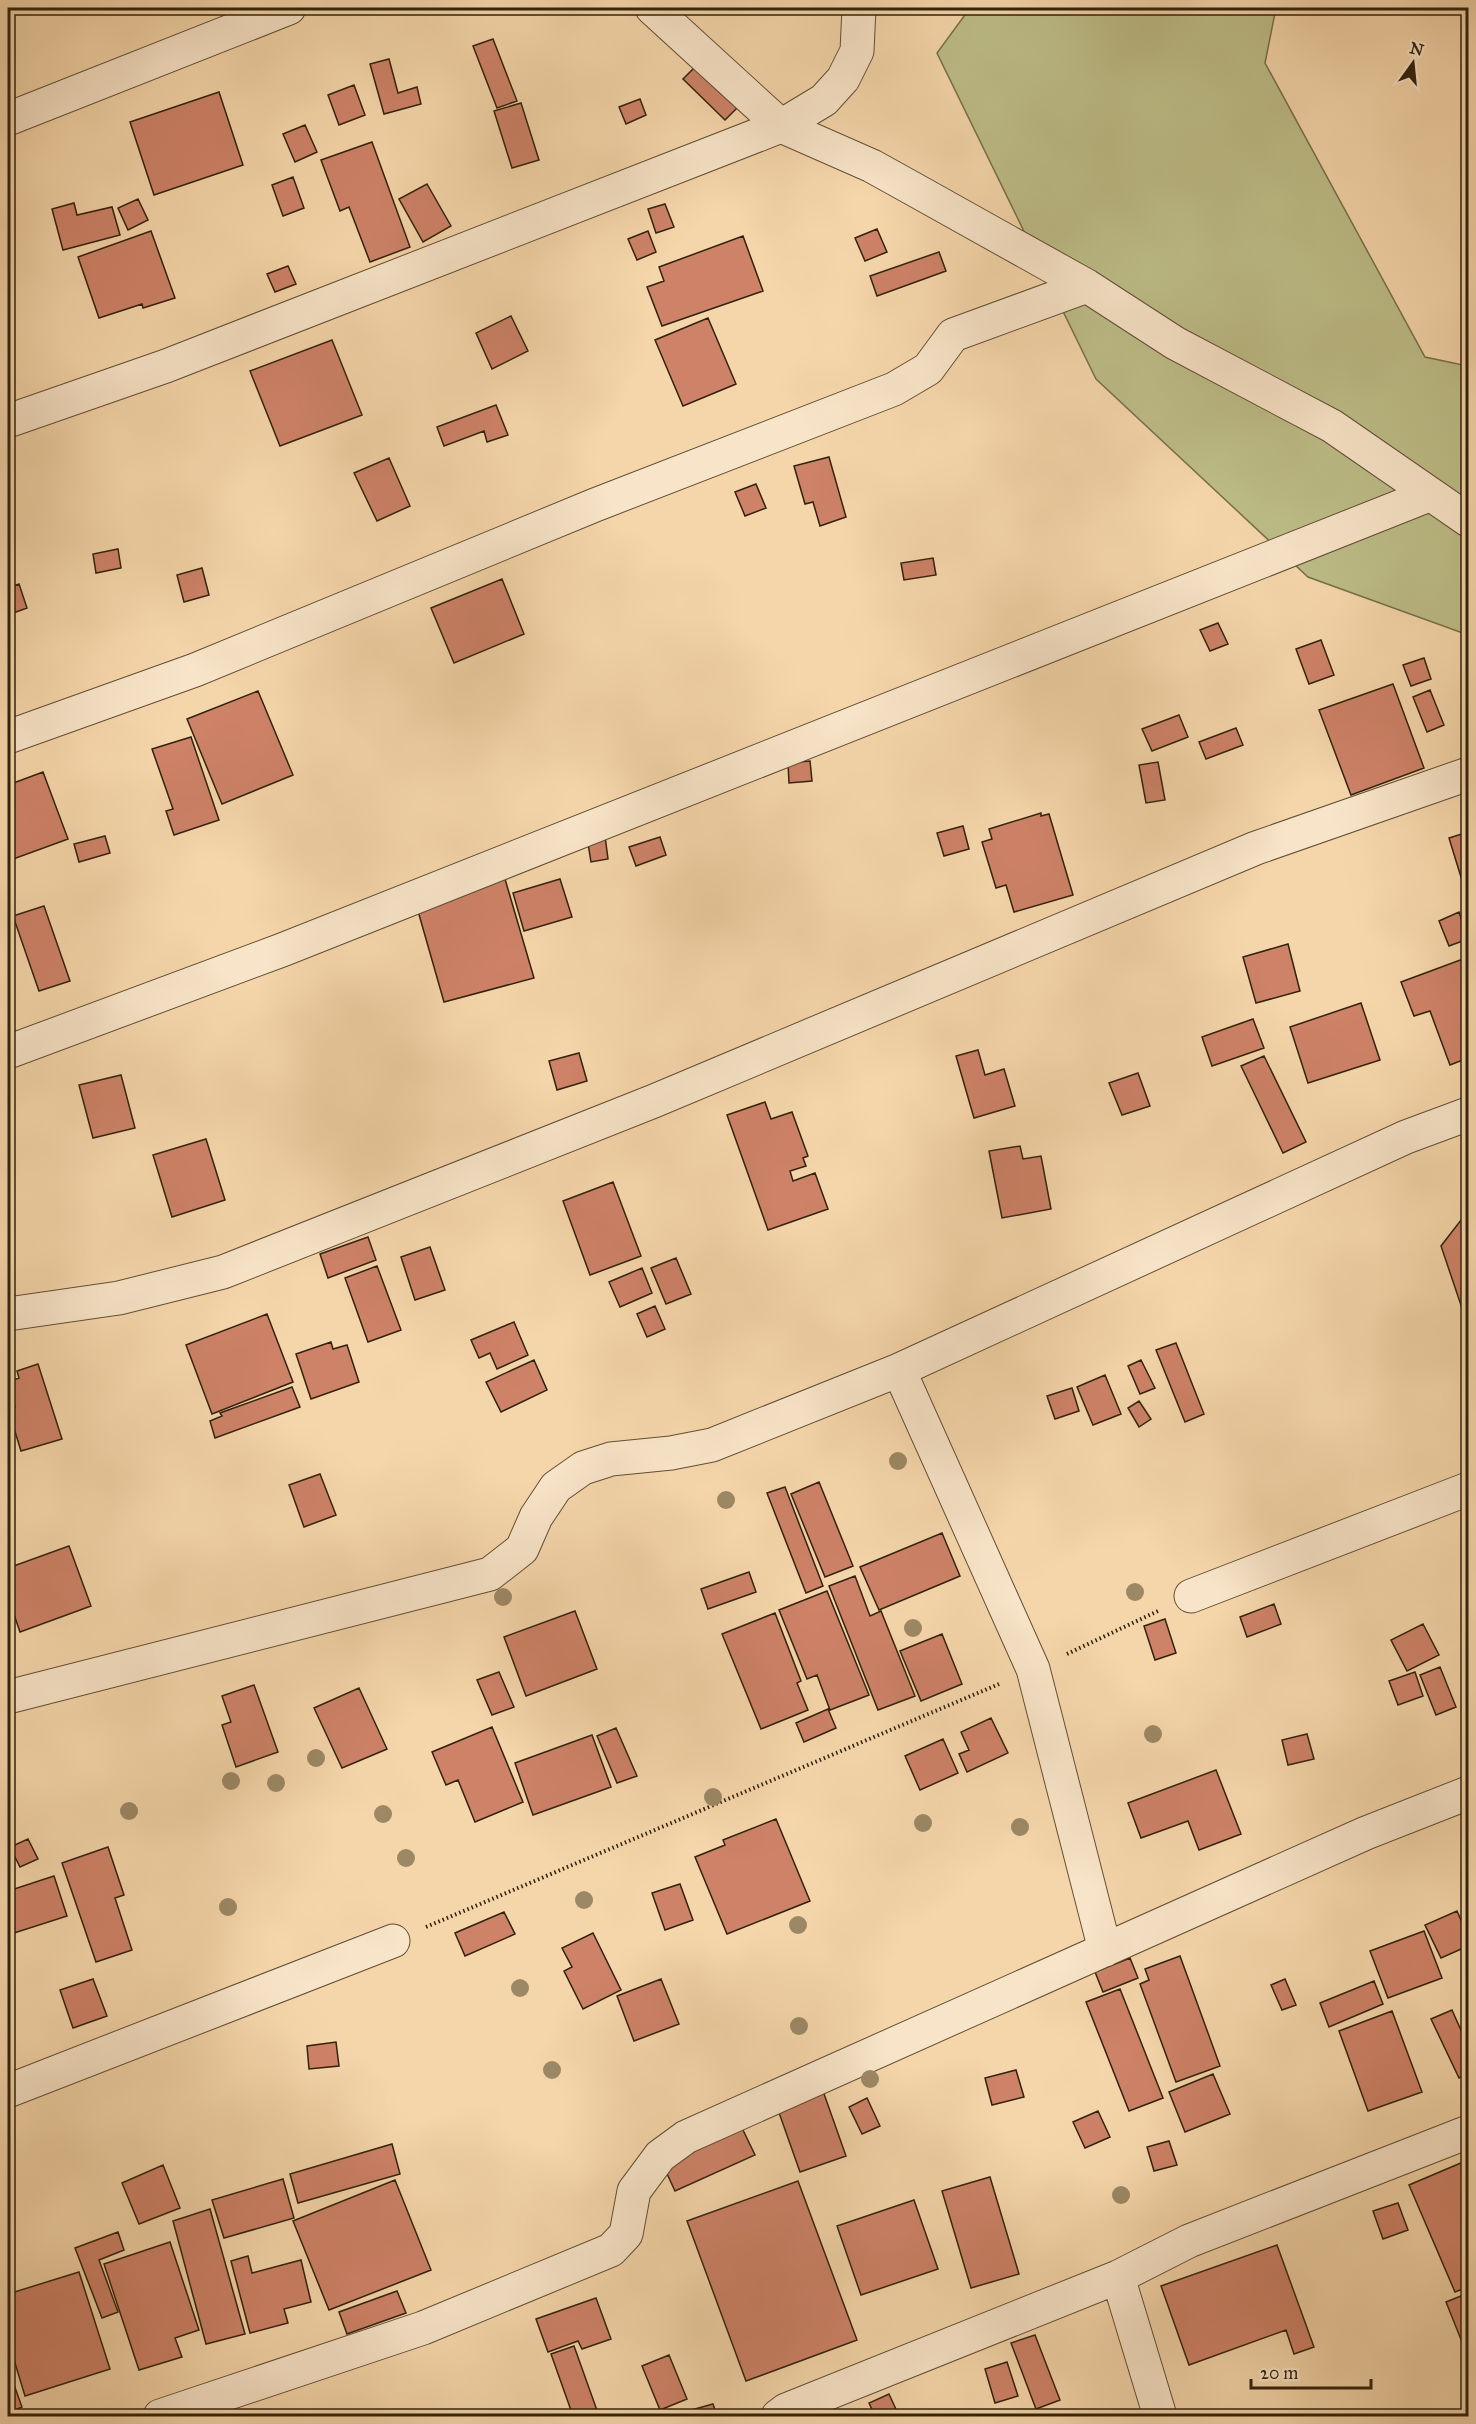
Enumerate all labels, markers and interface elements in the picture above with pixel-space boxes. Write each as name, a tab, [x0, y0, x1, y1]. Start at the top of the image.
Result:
north arrow	[1383, 33, 1443, 93]
text: N	[1408, 38, 1426, 60]
scale bar	[1251, 2352, 1371, 2390]
text: 20 m	[1260, 2362, 1298, 2384]

